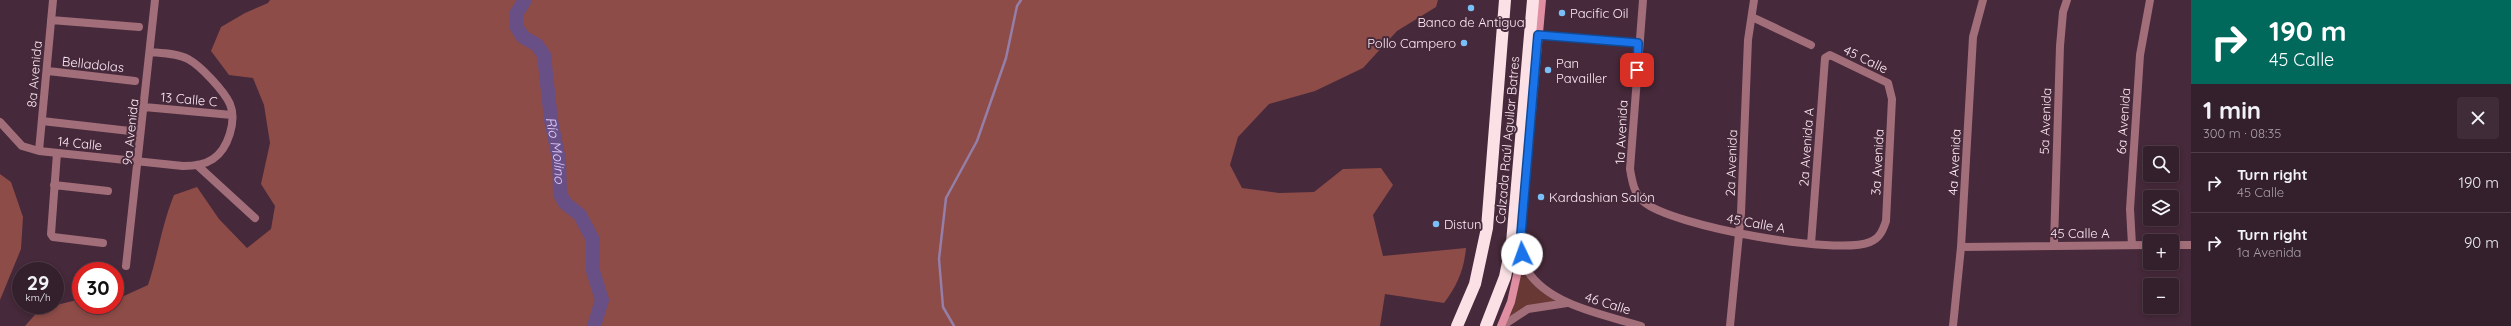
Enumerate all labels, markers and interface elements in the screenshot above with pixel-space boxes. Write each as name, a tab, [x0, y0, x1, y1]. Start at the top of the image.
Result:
marker: Banco de Antigua	[1466, 3, 1476, 13]
place label: Pacific Oil	[1570, 5, 1629, 21]
marker: Pacific Oil	[1557, 8, 1567, 18]
text: 190 m	[2269, 13, 2347, 48]
place label: Banco de Antigua	[1417, 14, 1525, 30]
icon: right	[2203, 16, 2255, 68]
place label: Pollo Campero	[1367, 35, 1456, 51]
marker: Pollo Campero	[1459, 38, 1469, 48]
street label: 8a Avenida	[23, 40, 45, 108]
street label: 45 Calle	[1841, 41, 1891, 77]
text: 45 Calle	[2269, 48, 2334, 71]
street label: Belladolas	[61, 53, 125, 75]
pin	[1620, 53, 1654, 87]
place label: Pan Pavailler	[1556, 55, 1607, 86]
street label: Calzada Raúl Aguilar Batres	[1492, 56, 1522, 224]
icon: arrive	[1626, 59, 1648, 81]
marker: Pan Pavailler	[1543, 65, 1553, 75]
street label: 5a Avenida	[2036, 87, 2054, 155]
street label: 6a Avenida	[2113, 87, 2133, 155]
street label: 13 Calle C	[160, 89, 218, 109]
text: 1 min	[2203, 95, 2261, 125]
button: close	[2457, 97, 2499, 139]
street label: 9a Avenida	[119, 98, 141, 166]
street label: 1a Avenida	[1611, 99, 1631, 165]
street label: 2a Avenida A	[1795, 107, 1817, 187]
water label: Río Molino	[542, 115, 569, 184]
text: 300 m · 08:35	[2203, 125, 2281, 141]
street label: 3a Avenida	[1867, 128, 1887, 196]
street label: 4a Avenida	[1944, 128, 1964, 196]
street label: 2a Avenida	[1722, 129, 1740, 197]
street label: 14 Calle	[57, 133, 103, 153]
map controls	[2143, 146, 2179, 314]
button: search	[2143, 146, 2179, 182]
text: Turn right	[2237, 165, 2308, 184]
icon: right	[2203, 172, 2225, 194]
text: 190 m	[2458, 173, 2499, 192]
text: 45 Calle	[2237, 184, 2284, 200]
place label: Kardashian Salón	[1549, 189, 1655, 205]
button: layers	[2143, 190, 2179, 226]
marker: Kardashian Salón	[1536, 192, 1546, 202]
street label: 45 Calle A	[1726, 210, 1787, 236]
place label: Distun	[1444, 216, 1482, 232]
marker: Distun	[1431, 219, 1441, 229]
street label: 45 Calle A	[2050, 225, 2110, 241]
text: Turn right	[2237, 225, 2308, 244]
icon: right	[2203, 232, 2225, 254]
position arrow	[1501, 233, 1543, 275]
text: 90 m	[2464, 233, 2499, 252]
button: +	[2143, 234, 2179, 270]
text: 1a Avenida	[2237, 244, 2302, 260]
speed limit sign: 30	[72, 262, 124, 314]
text: 29	[27, 270, 49, 295]
button: −	[2143, 278, 2179, 314]
street label: 46 Calle	[1583, 288, 1633, 318]
text: km/h	[25, 291, 51, 304]

